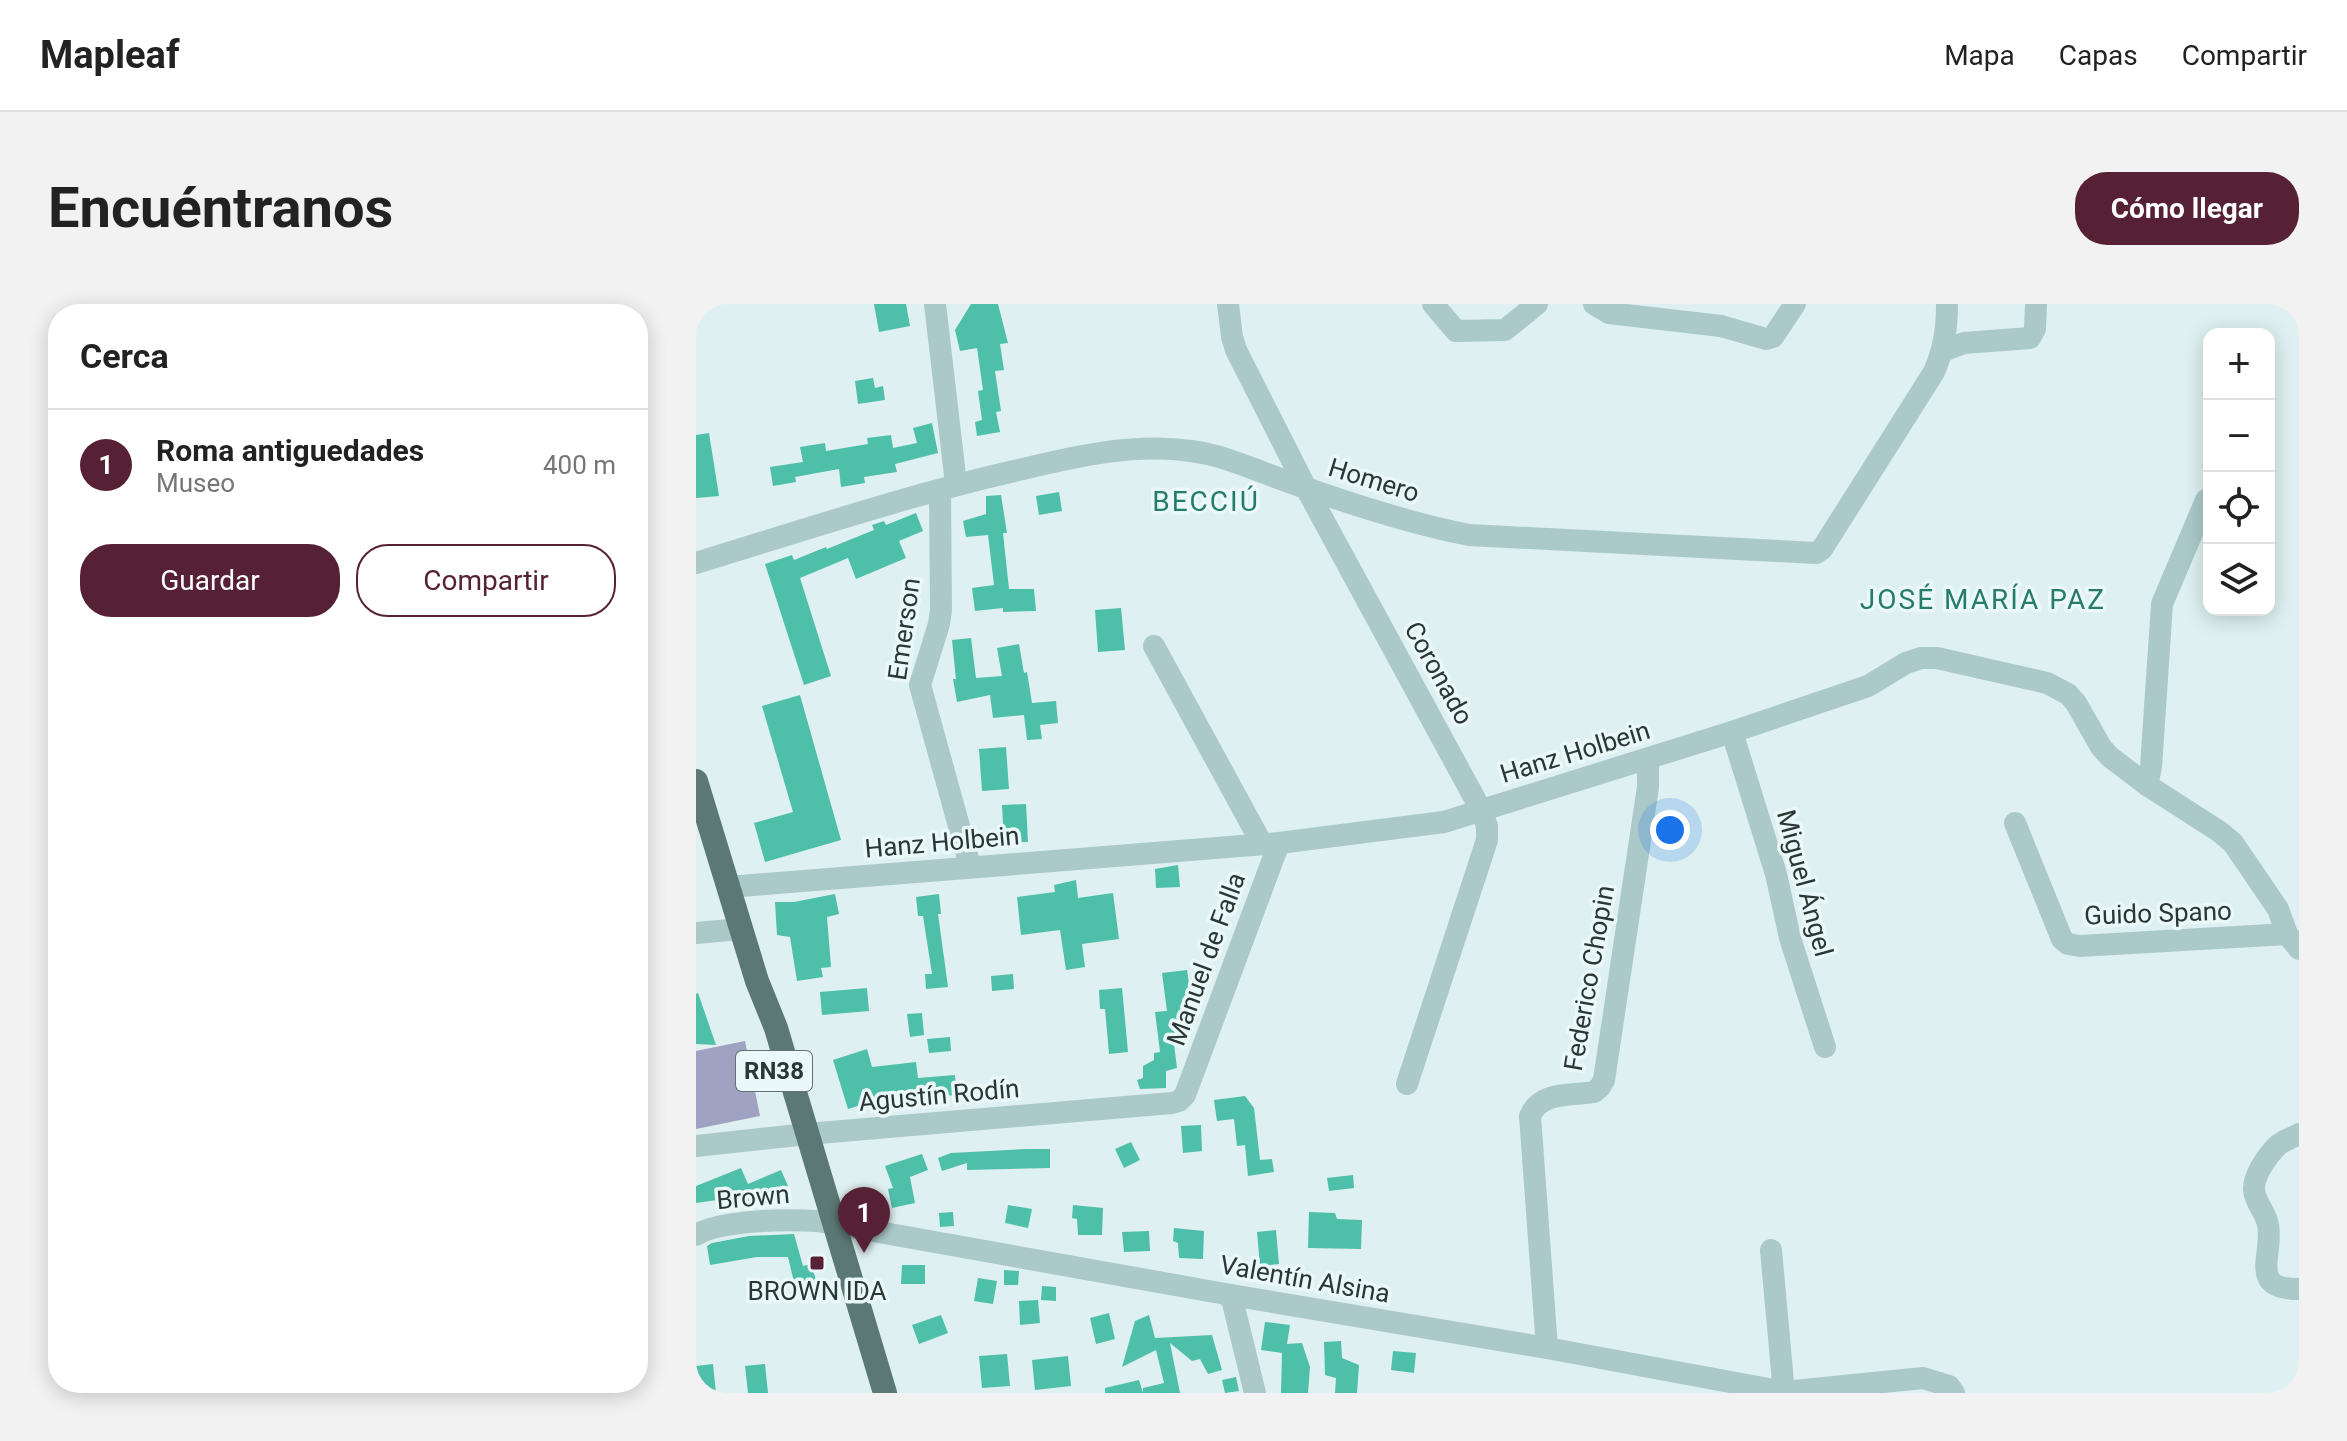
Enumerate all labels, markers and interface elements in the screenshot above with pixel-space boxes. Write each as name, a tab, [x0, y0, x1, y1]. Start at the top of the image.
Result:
text: Mapleaf	[40, 33, 180, 77]
text: Mapa	[1944, 39, 2015, 72]
text: Capas	[2059, 39, 2138, 72]
text: Compartir	[2182, 39, 2307, 72]
button: Cómo llegar	[2075, 172, 2299, 245]
text: Encuéntranos	[48, 175, 393, 241]
map controls	[2203, 328, 2275, 616]
button: +	[2203, 328, 2275, 400]
text: Cerca	[80, 336, 169, 376]
button: −	[2203, 400, 2275, 472]
text: Roma antiguedades	[156, 433, 424, 468]
text: 1	[99, 450, 113, 480]
text: 400 m	[543, 450, 616, 480]
street label: Homero	[1325, 452, 1423, 508]
text: Museo	[156, 468, 235, 498]
button: locate	[2203, 472, 2275, 544]
district label: BECCIÚ	[1152, 485, 1260, 518]
button: Guardar	[80, 544, 340, 617]
button: Compartir	[356, 544, 616, 617]
button: layers	[2203, 544, 2275, 616]
street label: Emerson	[882, 576, 926, 682]
district label: JOSÉ MARÍA PAZ	[1860, 583, 2106, 616]
street label: Coronado	[1398, 616, 1480, 730]
street label: Hanz Holbein	[1496, 715, 1654, 789]
street label: Miguel Ángel	[1771, 806, 1839, 960]
your location	[1650, 810, 1690, 850]
street label: Hanz Holbein	[863, 820, 1021, 864]
street label: Manuel de Falla	[1161, 868, 1251, 1050]
street label: Federico Chopin	[1558, 883, 1620, 1073]
street label: Guido Spano	[2084, 895, 2232, 931]
road number: RN38	[736, 1051, 812, 1091]
street label: Agustín Rodín	[857, 1073, 1021, 1117]
street label: Brown	[715, 1179, 791, 1215]
pin: 1	[838, 1187, 890, 1253]
street label: Valentín Alsina	[1218, 1249, 1392, 1309]
marker: BROWN IDA	[808, 1254, 826, 1272]
place label: BROWN IDA	[747, 1276, 887, 1306]

